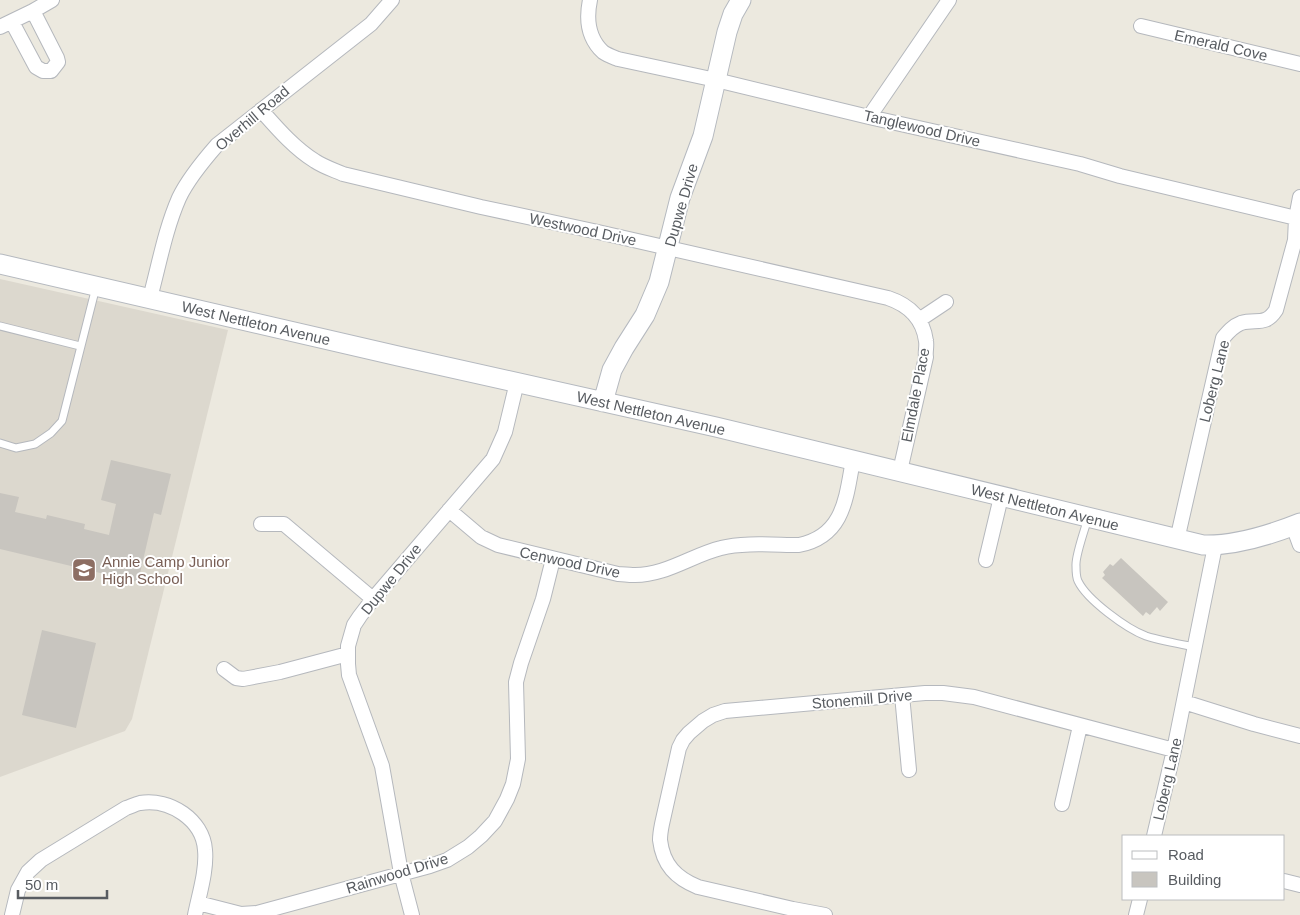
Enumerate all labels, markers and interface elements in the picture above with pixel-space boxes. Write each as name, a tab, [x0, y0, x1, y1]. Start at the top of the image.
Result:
street label: Emerald Cove	[1173, 26, 1269, 64]
street label: Overhill Road	[212, 82, 292, 154]
street label: Tanglewood Drive	[862, 106, 982, 150]
street label: Dupwe Drive	[661, 161, 701, 249]
street label: Westwood Drive	[528, 209, 638, 249]
street label: West Nettleton Avenue	[180, 298, 332, 348]
street label: Loberg Lane	[1196, 338, 1232, 424]
street label: Elmdale Place	[898, 346, 932, 444]
street label: West Nettleton Avenue	[575, 388, 727, 438]
street label: West Nettleton Avenue	[969, 480, 1121, 534]
street label: Dupwe Drive	[357, 540, 425, 618]
street label: Cenwood Drive	[518, 543, 622, 581]
place label: Annie Camp Junior High School	[102, 553, 230, 587]
school or university icon: Annie Camp Junior High School	[71, 557, 97, 583]
street label: Stonemill Drive	[811, 686, 913, 712]
street label: Loberg Lane	[1149, 736, 1185, 822]
legend	[1122, 835, 1285, 900]
text: Road	[1168, 846, 1204, 863]
street label: Rainwood Drive	[344, 849, 450, 897]
scale bar	[18, 868, 106, 900]
text: Building	[1168, 871, 1221, 888]
text: 50 m	[25, 876, 58, 893]

